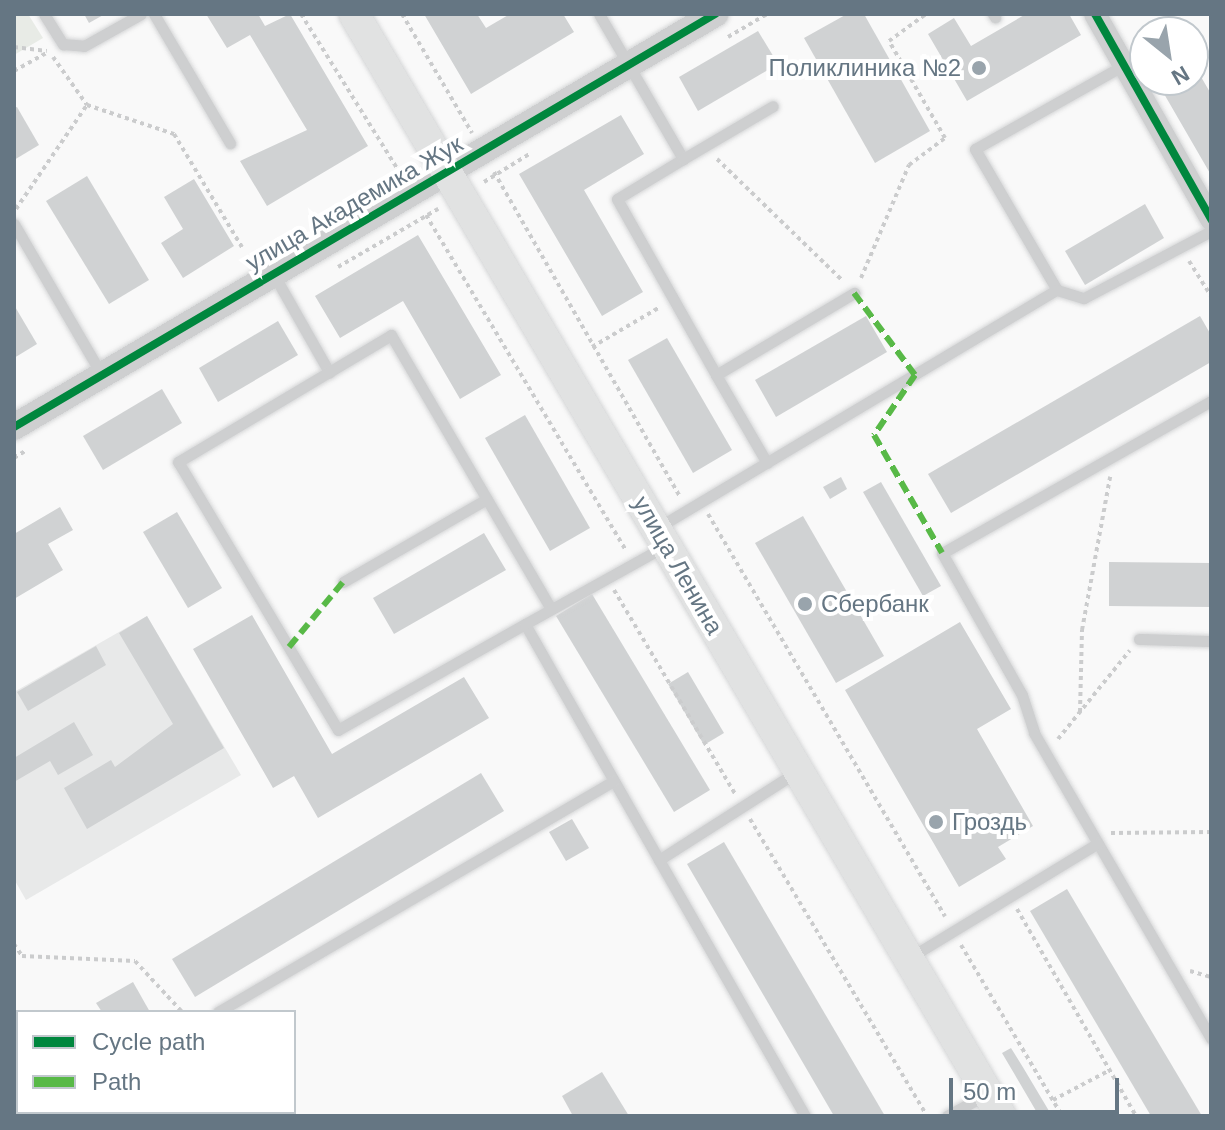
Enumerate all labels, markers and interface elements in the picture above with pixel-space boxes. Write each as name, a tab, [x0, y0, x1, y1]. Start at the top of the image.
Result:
north arrow	[1129, 16, 1209, 96]
place label: Поликлиника №2	[769, 54, 961, 82]
marker: Поликлиника №2	[968, 57, 990, 79]
text: N	[1167, 61, 1193, 90]
street label: улица Академика Жук	[240, 129, 468, 277]
street label: улица Ленина	[627, 491, 729, 639]
place label: Сбербанк	[821, 590, 929, 618]
marker: Сбербанк	[796, 595, 814, 613]
place label: Гроздь	[952, 808, 1027, 836]
marker: Гроздь	[927, 813, 945, 831]
legend	[16, 1010, 296, 1114]
text: Cycle path	[92, 1028, 205, 1055]
scale bar	[953, 1062, 1123, 1112]
text: Path	[92, 1068, 141, 1095]
text: 50 m	[963, 1078, 1016, 1105]

